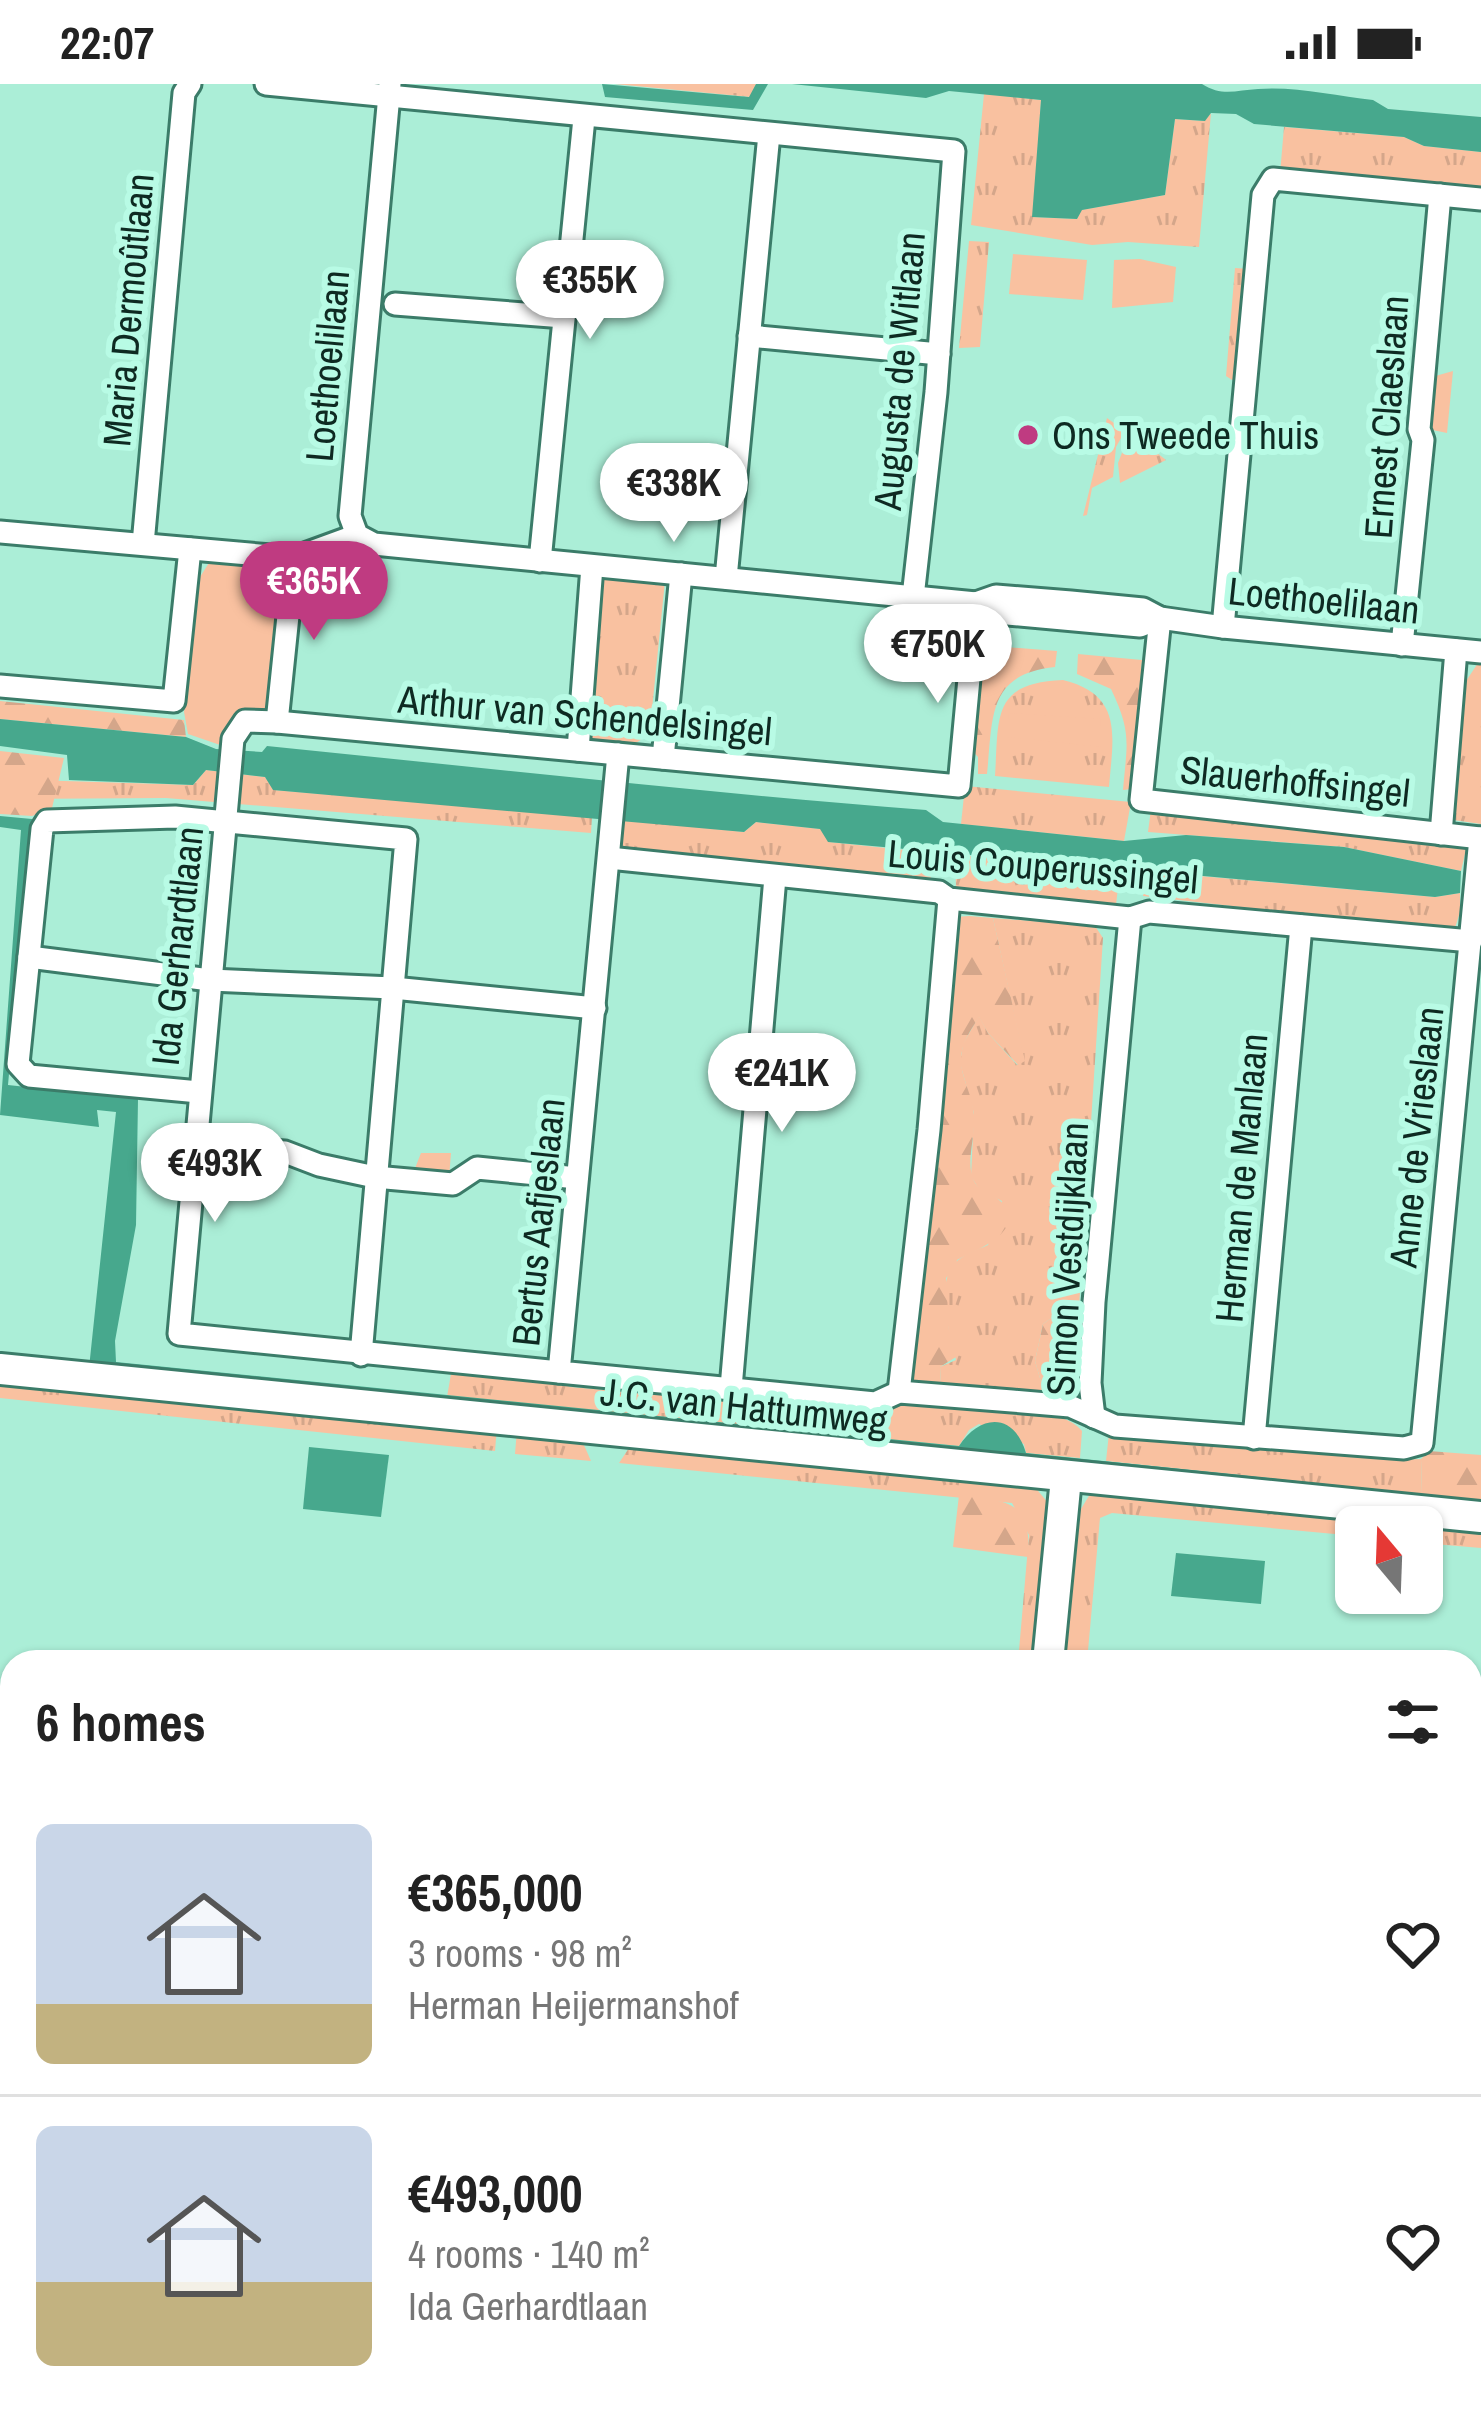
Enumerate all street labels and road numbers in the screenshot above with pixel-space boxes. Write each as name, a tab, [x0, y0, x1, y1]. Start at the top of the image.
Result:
street label: Maria Dermoûtlaan	[90, 171, 166, 449]
street label: Augusta de Witlaan	[861, 230, 937, 513]
street label: Loethoelilaan	[293, 268, 361, 464]
street label: Ernest Claeslaan	[1352, 294, 1420, 540]
street label: Loethoelilaan	[1226, 564, 1422, 636]
street label: Arthur van Schendelsingel	[395, 673, 774, 757]
street label: Slauerhoffsingel	[1178, 743, 1412, 819]
street label: Ida Gerhardtlaan	[139, 824, 215, 1068]
street label: Louis Couperussingel	[886, 827, 1200, 905]
street label: Anne de Vrieslaan	[1376, 1004, 1456, 1271]
street label: Herman de Manlaan	[1202, 1031, 1280, 1325]
street label: Bertus Aafjeslaan	[499, 1096, 577, 1348]
street label: Simon Vestdijklaan	[1034, 1121, 1100, 1397]
street label: J.C. van Hattumweg	[598, 1365, 890, 1447]

